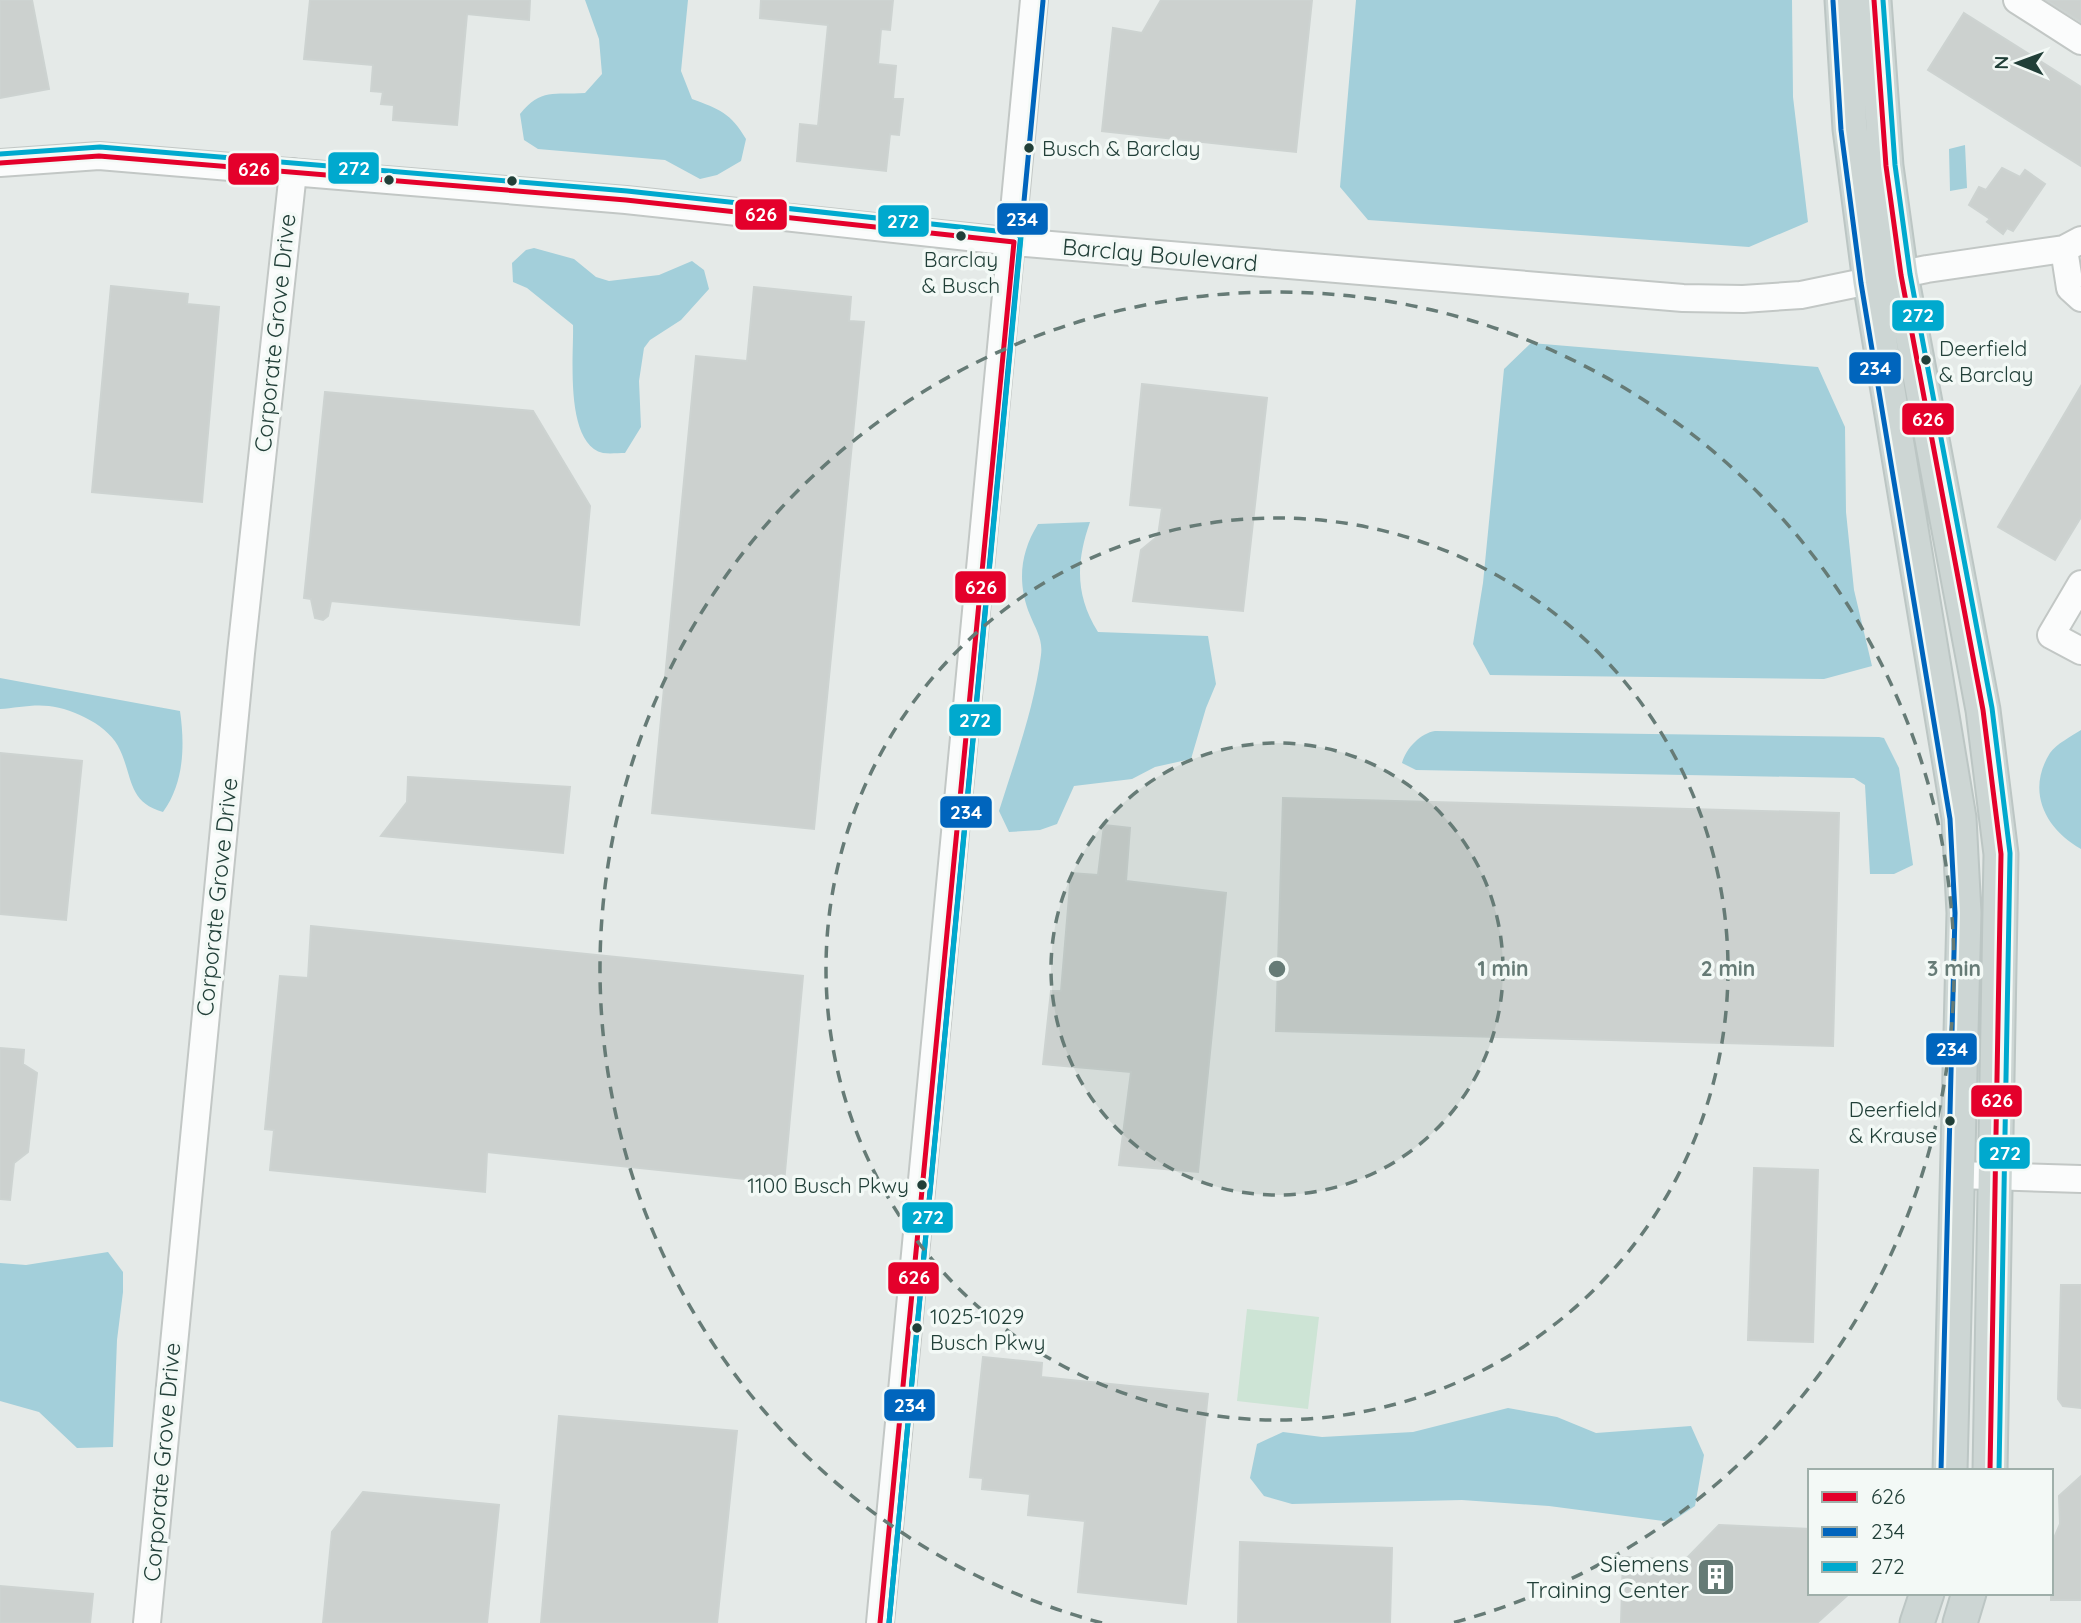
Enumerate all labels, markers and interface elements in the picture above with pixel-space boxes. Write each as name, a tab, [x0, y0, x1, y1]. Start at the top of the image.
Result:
north arrow	[1983, 28, 2053, 98]
text: N	[1989, 56, 2013, 70]
place label: Busch & Barclay	[1042, 135, 1200, 161]
marker: Busch & Barclay	[1022, 141, 1036, 155]
line badge: 272	[327, 151, 380, 185]
line badge: 626	[227, 152, 280, 186]
text: 272	[338, 156, 370, 180]
text: 626	[238, 157, 270, 181]
unlabelled marker	[382, 173, 396, 187]
unlabelled marker	[505, 174, 519, 188]
line badge: 626	[734, 198, 788, 231]
text: 626	[745, 202, 777, 226]
line badge: 234	[996, 202, 1049, 236]
line badge: 272	[877, 204, 930, 238]
text: 234	[1006, 207, 1038, 231]
text: 272	[887, 209, 919, 233]
street label: Corporate Grove Drive	[248, 212, 301, 454]
marker: Barclay & Busch	[954, 229, 968, 243]
street label: Barclay Boulevard	[1061, 232, 1259, 277]
place label: Barclay & Busch	[922, 246, 1000, 298]
line badge: 272	[1891, 299, 1945, 332]
text: 272	[1902, 303, 1934, 327]
place label: Deerfield & Barclay	[1939, 335, 2033, 387]
line badge: 234	[1848, 351, 1902, 385]
marker: Deerfield & Barclay	[1919, 353, 1933, 367]
text: 234	[1859, 356, 1891, 380]
line badge: 626	[1901, 402, 1955, 436]
text: 626	[1912, 407, 1944, 431]
line badge: 626	[954, 570, 1007, 604]
text: 626	[965, 575, 997, 599]
line badge: 272	[948, 703, 1002, 737]
text: 272	[959, 708, 991, 732]
street label: Corporate Grove Drive	[190, 776, 243, 1018]
line badge: 234	[939, 795, 993, 829]
text: 234	[950, 800, 982, 824]
text: 1 min	[1478, 955, 1528, 981]
text: 2 min	[1701, 955, 1755, 981]
text: 3 min	[1927, 955, 1981, 981]
centre of rings	[1265, 957, 1289, 981]
line badge: 234	[1925, 1032, 1978, 1066]
text: 234	[1936, 1037, 1968, 1061]
line badge: 626	[1970, 1084, 2023, 1118]
text: 626	[1981, 1088, 2013, 1112]
place label: Deerfield & Krause	[1849, 1096, 1937, 1148]
marker: Deerfield & Krause	[1943, 1114, 1957, 1128]
line badge: 272	[1978, 1136, 2031, 1170]
text: 272	[1989, 1141, 2021, 1165]
place label: 1100 Busch Pkwy	[747, 1172, 909, 1198]
marker: 1100 Busch Pkwy	[915, 1178, 929, 1192]
line badge: 272	[901, 1201, 954, 1234]
text: 272	[912, 1205, 944, 1229]
line badge: 626	[887, 1261, 940, 1295]
text: 626	[898, 1265, 930, 1289]
place label: 1025-1029 Busch Pkwy	[930, 1303, 1045, 1355]
marker: 1025-1029 Busch Pkwy	[910, 1321, 924, 1335]
street label: Corporate Grove Drive	[137, 1341, 186, 1583]
line badge: 234	[883, 1388, 936, 1422]
text: 234	[894, 1393, 926, 1417]
legend	[1808, 1469, 2053, 1595]
text: 626	[1871, 1483, 1905, 1509]
text: 234	[1871, 1518, 1905, 1544]
place label: Siemens Training Center	[1526, 1549, 1689, 1604]
text: 272	[1871, 1553, 1905, 1579]
building icon: Siemens Training Center	[1695, 1556, 1737, 1598]

